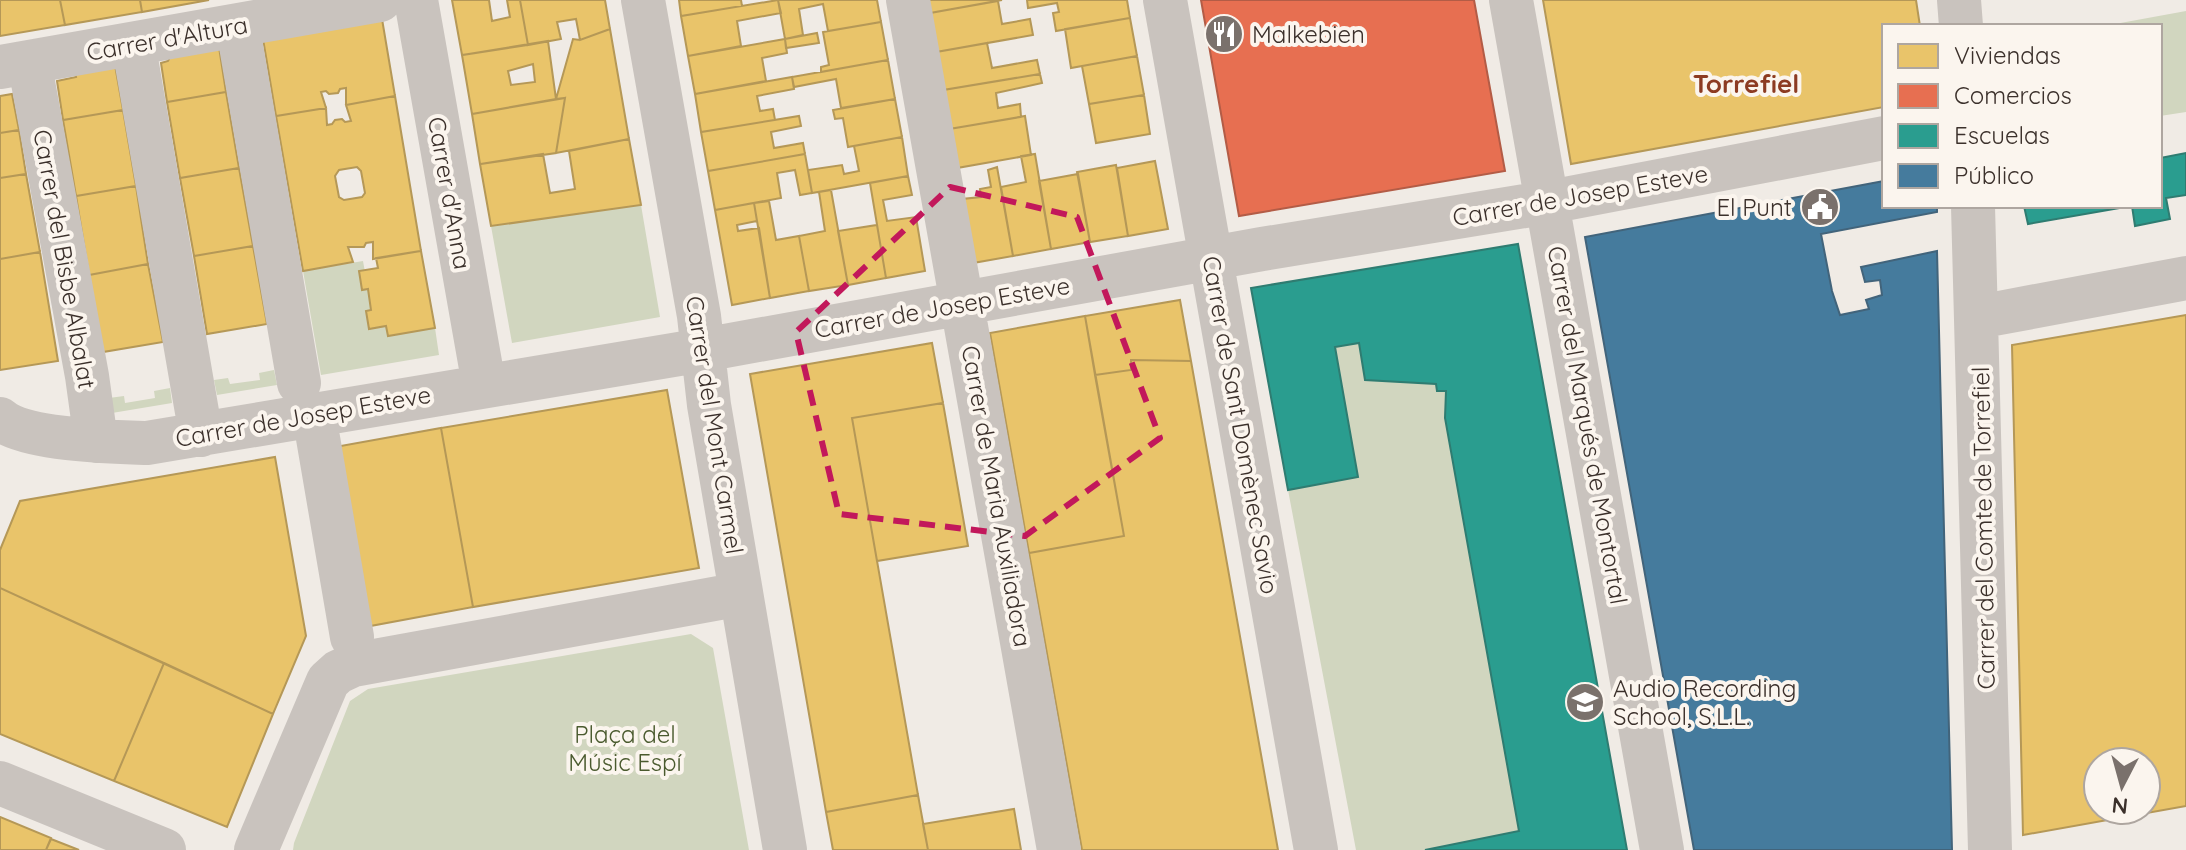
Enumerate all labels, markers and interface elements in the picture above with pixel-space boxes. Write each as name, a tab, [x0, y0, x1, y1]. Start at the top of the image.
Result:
street label: Carrer d'Altura	[84, 9, 250, 67]
restaurant icon: Malkebien	[1203, 13, 1245, 55]
place label: Malkebien	[1252, 19, 1365, 49]
legend	[1882, 24, 2162, 208]
text: Viviendas	[1954, 40, 2061, 70]
district label: Torrefiel	[1693, 67, 1799, 100]
text: Comercios	[1954, 80, 2072, 110]
street label: Carrer d'Anna	[422, 114, 478, 272]
text: Escuelas	[1954, 120, 2050, 150]
street label: Carrer del Bisbe Albalat	[27, 127, 103, 391]
street label: Carrer de Josep Esteve	[1450, 158, 1710, 232]
text: Público	[1954, 160, 2034, 190]
public building icon: El Punt	[1799, 186, 1841, 228]
place label: El Punt	[1716, 192, 1792, 222]
street label: Carrer del Marqués de Montortal	[1542, 244, 1634, 606]
street label: Carrer de Sant Domènec Savio	[1196, 254, 1286, 596]
street label: Carrer de Josep Esteve	[812, 270, 1072, 344]
street label: Carrer del Mont Carmel	[680, 294, 750, 556]
street label: Carrer de Maria Auxiliadora	[956, 343, 1038, 649]
street label: Carrer del Comte de Torrefiel	[1965, 366, 2001, 690]
street label: Carrer de Josep Esteve	[173, 379, 433, 453]
place label: Audio Recording School, S.L.L.	[1613, 673, 1796, 731]
school or university icon: Audio Recording School, S.L.L.	[1564, 681, 1606, 723]
park label: Plaça del Músic Espí	[568, 719, 683, 777]
north arrow	[2082, 746, 2162, 826]
text: N	[2110, 791, 2129, 821]

